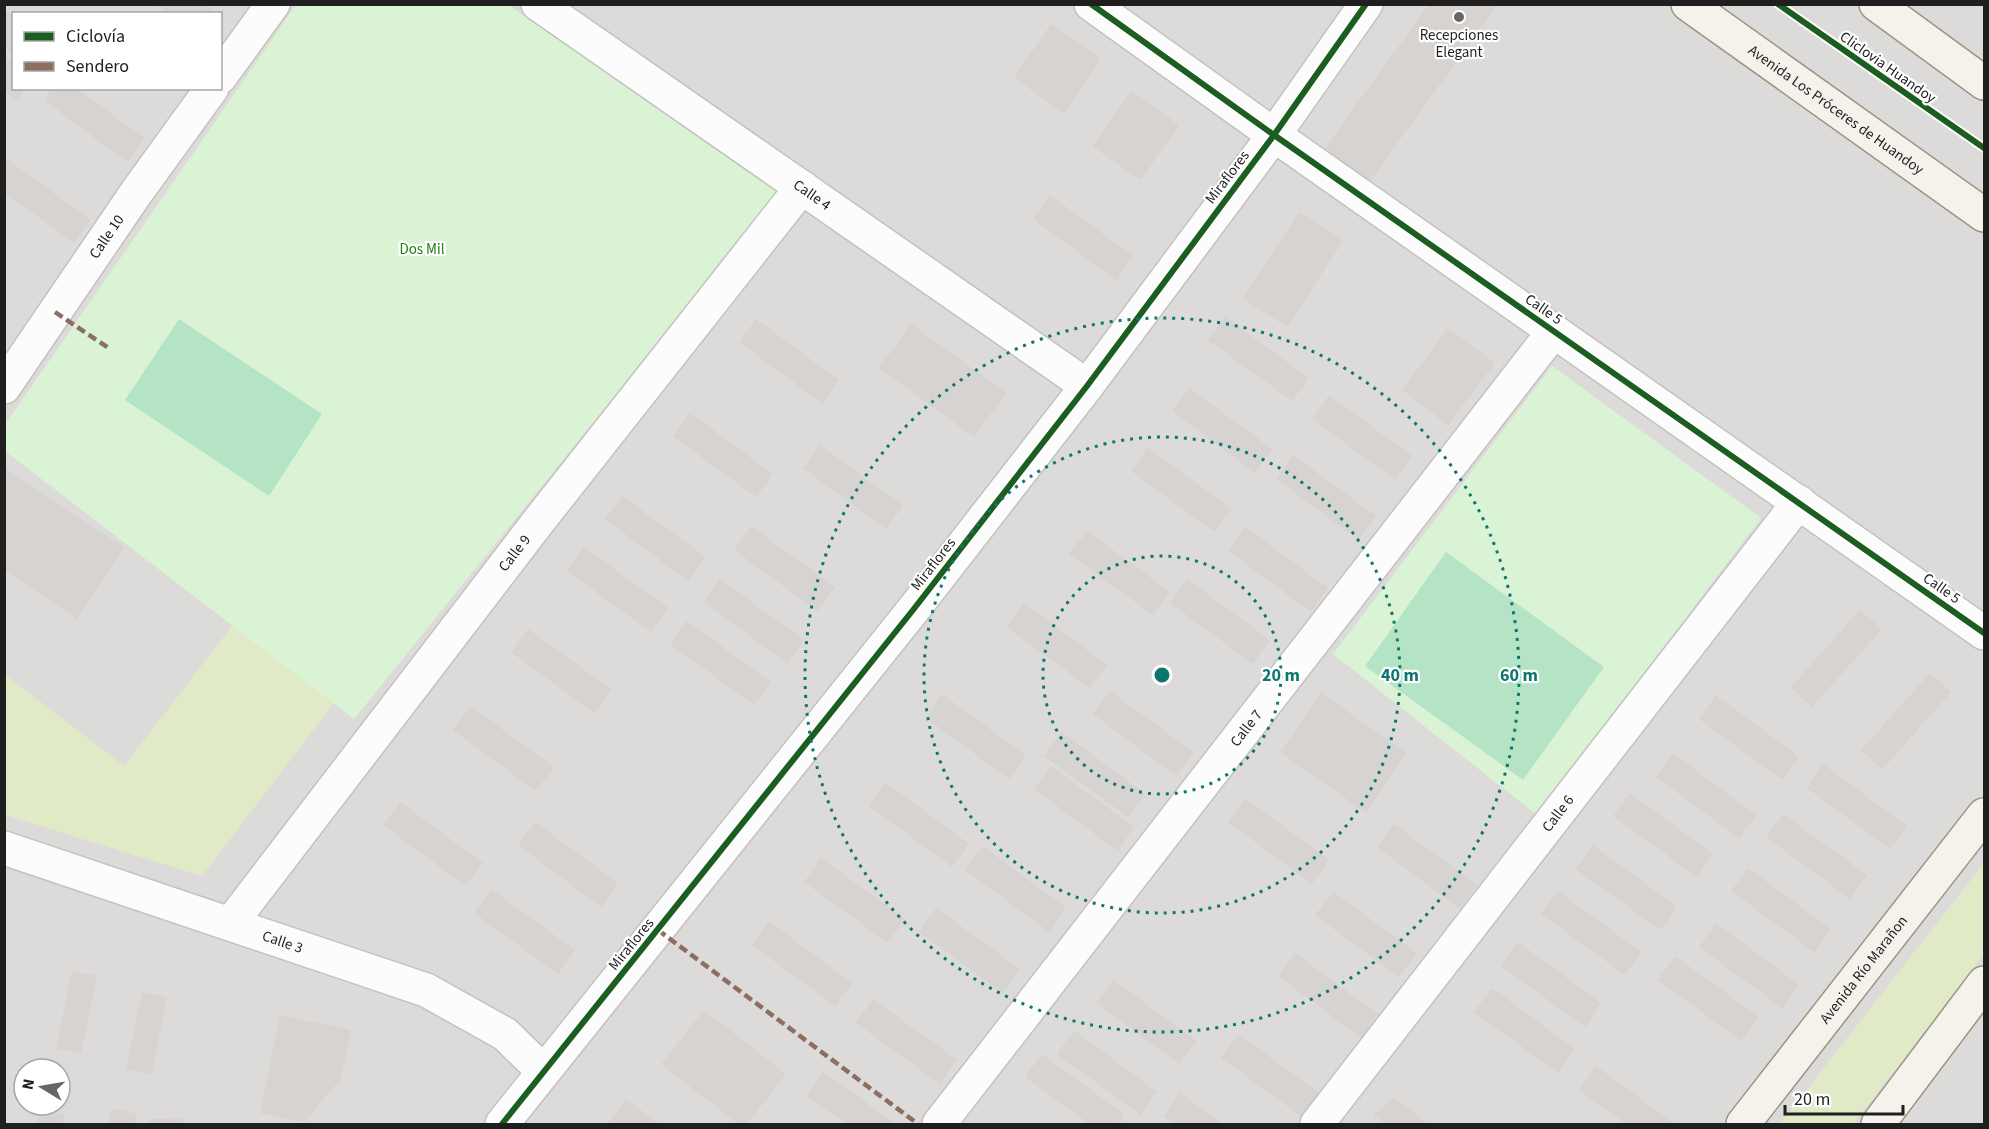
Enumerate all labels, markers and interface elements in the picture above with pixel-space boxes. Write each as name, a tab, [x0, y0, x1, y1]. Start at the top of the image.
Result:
marker: Recepciones Elegant	[1452, 10, 1466, 24]
legend	[12, 12, 222, 90]
text: Ciclovía	[66, 24, 125, 49]
place label: Recepciones Elegant	[1420, 25, 1498, 63]
street label: Cliclovia Huandoy	[1835, 26, 1940, 108]
street label: Avenida Los Próceres de Huandoy	[1744, 40, 1928, 180]
text: Sendero	[66, 54, 129, 79]
street label: Miraflores	[1200, 146, 1254, 208]
street label: Calle 4	[789, 175, 835, 216]
street label: Calle 10	[84, 211, 129, 263]
park label: Dos Mil	[399, 239, 445, 260]
street label: Calle 5	[1521, 289, 1567, 330]
street label: Calle 9	[494, 530, 536, 576]
street label: Miraflores	[906, 533, 961, 595]
street label: Calle 5	[1919, 568, 1965, 609]
text: 20 m	[1262, 663, 1300, 688]
text: 40 m	[1381, 663, 1419, 688]
text: 60 m	[1500, 663, 1538, 688]
centre of rings	[1152, 665, 1172, 685]
street label: Calle 7	[1225, 705, 1268, 751]
street label: Calle 6	[1537, 791, 1579, 837]
street label: Avenida Río Marañon	[1815, 911, 1913, 1028]
street label: Miraflores	[604, 914, 659, 975]
street label: Calle 3	[259, 926, 306, 959]
north arrow	[12, 1057, 72, 1117]
text: N	[16, 1077, 40, 1092]
scale bar	[1785, 1078, 1904, 1116]
text: 20 m	[1794, 1087, 1830, 1112]

